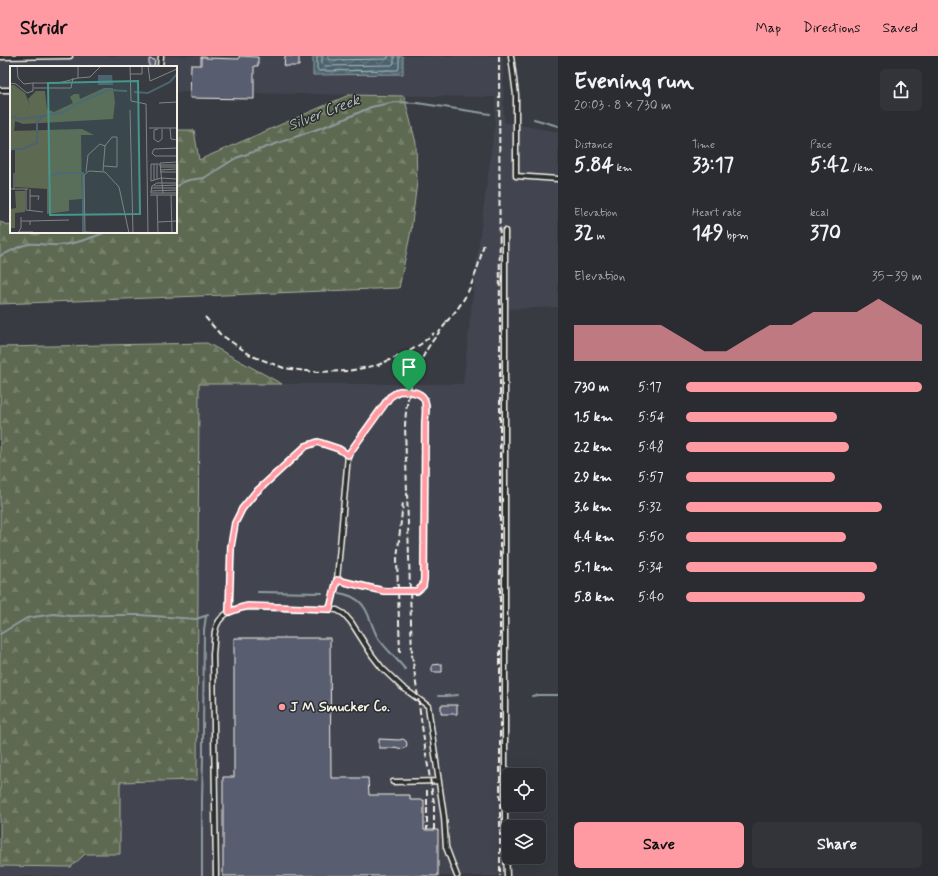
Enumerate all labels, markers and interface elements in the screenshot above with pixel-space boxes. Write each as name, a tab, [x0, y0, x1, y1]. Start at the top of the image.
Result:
text: Stridr	[20, 16, 67, 41]
text: Map	[755, 19, 781, 37]
text: Directions	[803, 19, 861, 37]
text: Saved	[883, 19, 918, 37]
inset map	[10, 66, 177, 233]
text: Evening run	[574, 68, 694, 96]
button: share	[880, 69, 922, 111]
water label: Silver Creek	[285, 90, 364, 136]
text: 20:03 · 8 × 730 m	[574, 97, 671, 114]
text: Distance	[574, 138, 613, 152]
text: Time	[692, 138, 715, 152]
text: Pace	[810, 138, 832, 152]
text: 5.84	[574, 152, 614, 179]
text: 33:17	[692, 152, 734, 179]
text: 5:42	[810, 152, 850, 179]
text: km	[614, 161, 633, 175]
text: /km	[850, 161, 873, 175]
text: Elevation	[574, 206, 617, 220]
text: Heart rate	[692, 206, 741, 220]
text: kcal	[810, 206, 828, 220]
text: 32	[574, 220, 594, 247]
text: 149	[692, 220, 724, 247]
text: 370	[810, 220, 841, 247]
text: m	[594, 229, 605, 243]
text: bpm	[724, 229, 749, 243]
text: Elevation	[574, 268, 625, 285]
text: 35–39 m	[872, 268, 922, 285]
pin	[392, 350, 426, 391]
icon: arrive	[398, 356, 420, 378]
text: 730 m	[574, 379, 609, 396]
text: 5:17	[638, 379, 662, 396]
text: 1.5 km	[574, 409, 613, 426]
text: 5:54	[638, 409, 665, 426]
text: 2.2 km	[574, 439, 612, 456]
text: 5:48	[638, 439, 664, 456]
text: 2.9 km	[574, 469, 612, 486]
text: 5:57	[638, 469, 664, 486]
text: 3.6 km	[574, 499, 612, 516]
text: 5:32	[638, 499, 662, 516]
text: 4.4 km	[574, 529, 614, 546]
text: 5:50	[638, 529, 665, 546]
text: 5.1 km	[574, 559, 613, 576]
text: 5:34	[638, 559, 663, 576]
text: 5.8 km	[574, 589, 614, 606]
text: 5:40	[638, 589, 664, 606]
place label: J M Smucker Co.	[290, 698, 390, 716]
marker: J M Smucker Co.	[277, 702, 287, 712]
map controls	[502, 768, 546, 864]
button: locate	[502, 768, 546, 812]
button: layers	[502, 820, 546, 864]
button: Save	[574, 822, 744, 868]
button: Share	[752, 822, 922, 868]

